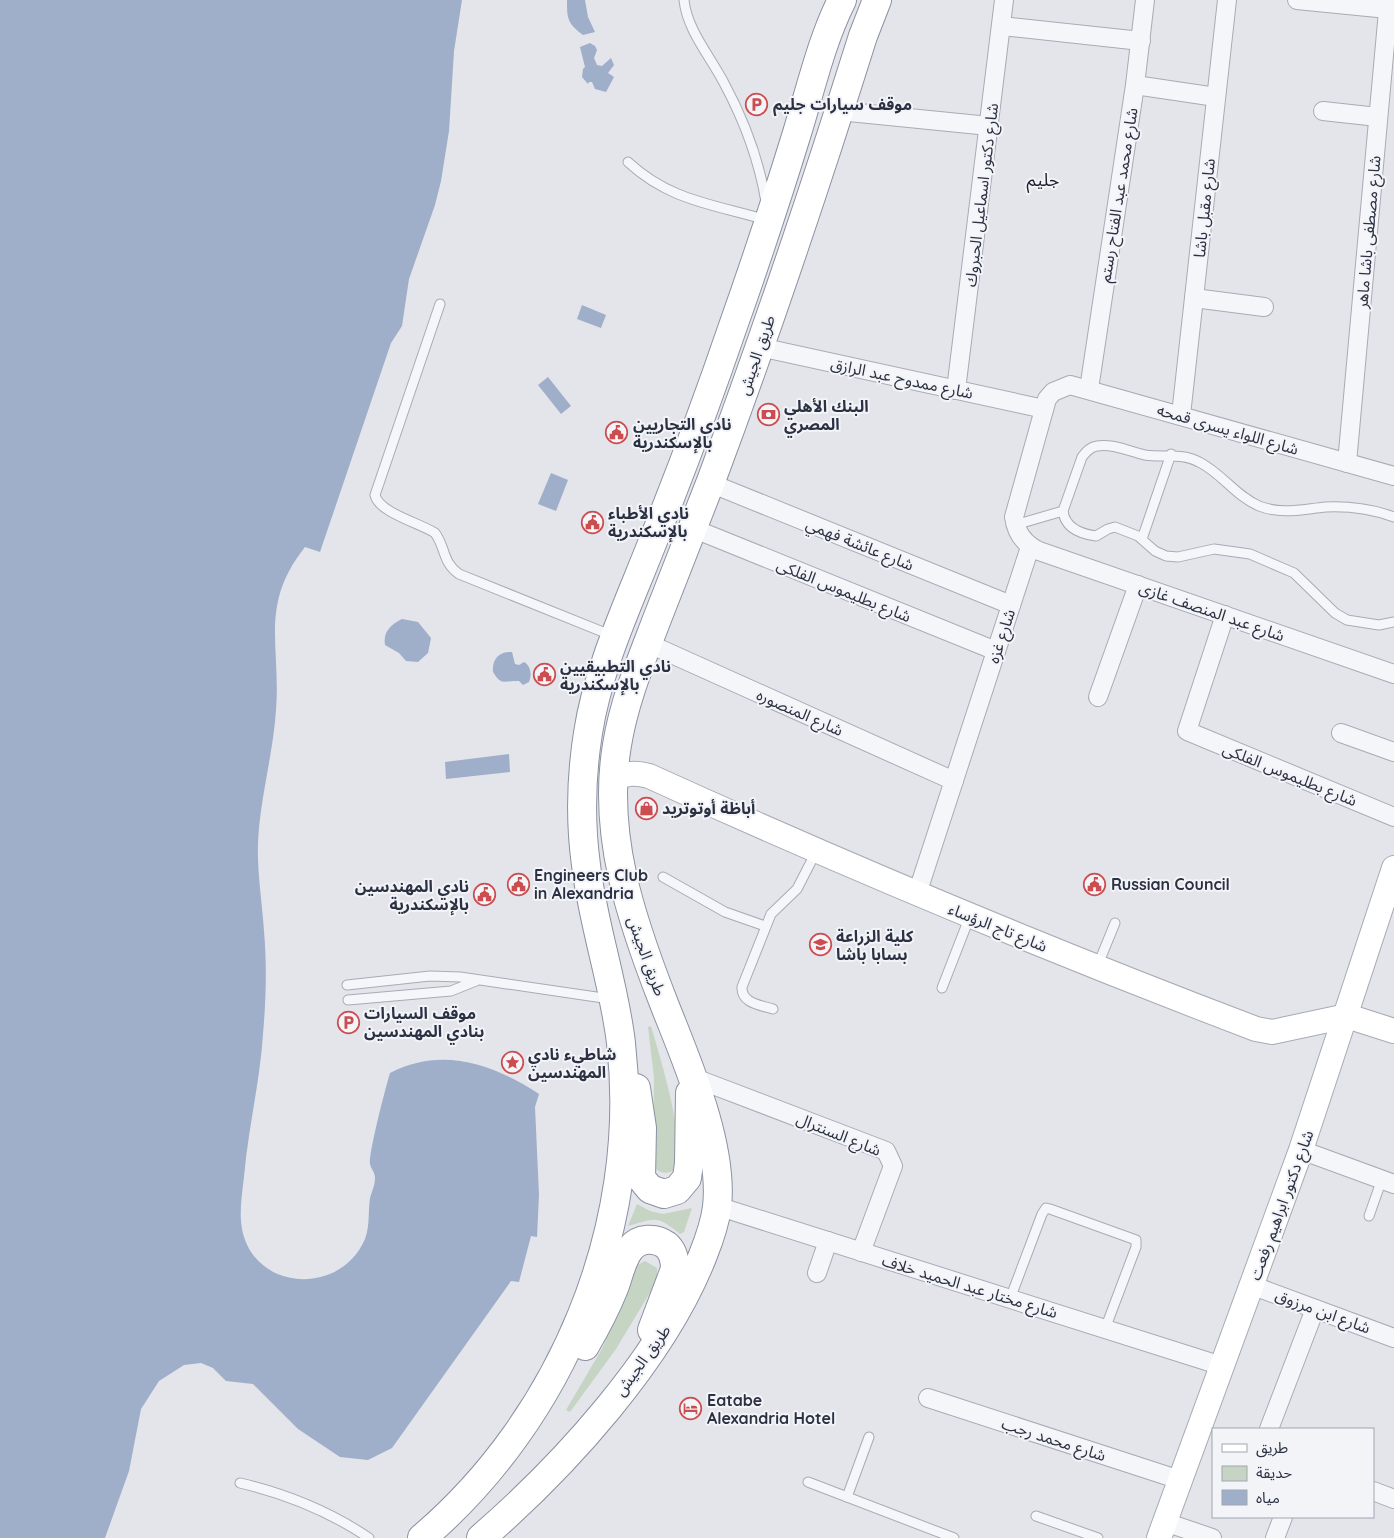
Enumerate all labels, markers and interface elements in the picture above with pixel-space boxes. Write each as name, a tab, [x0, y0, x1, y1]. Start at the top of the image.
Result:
parking icon: موقف سيارات جليم	[745, 92, 769, 116]
place label: موقف سيارات جليم	[773, 94, 912, 117]
street label: شارع دكتور اسماعيل الحبروك	[960, 102, 1005, 288]
street label: شارع محمد عبد الفتاح رستم	[1094, 106, 1145, 284]
street label: شارع مصطفى باشا ماهر	[1351, 155, 1388, 311]
street label: شارع مقبل باشا	[1189, 157, 1222, 259]
district label: جليم	[1027, 168, 1059, 193]
street label: طريق الجيش	[733, 312, 780, 398]
street label: شارع ممدوح عبد الرازق	[828, 353, 975, 406]
place label: البنك الأهلي المصري	[784, 396, 869, 438]
street label: شارع اللواء يسرى قمحه	[1154, 399, 1301, 462]
bank icon: البنك الأهلي المصري	[756, 403, 780, 427]
place label: نادي التجاريين بالإسكندرية	[633, 414, 732, 454]
public building icon: نادي التجاريين بالإسكندرية	[605, 421, 629, 445]
place label: نادي الأطباء بالإسكندرية	[608, 503, 689, 543]
public building icon: نادي الأطباء بالإسكندرية	[580, 510, 604, 534]
street label: شارع عائشة فهمي	[802, 513, 917, 578]
street label: شارع بطليموس الفلكى	[773, 554, 914, 629]
street label: شارع عبد المنصف غازى	[1136, 577, 1287, 648]
street label: شارع غزه	[983, 606, 1022, 667]
place label: نادي التطبيقيين بالإسكندرية	[560, 656, 671, 696]
public building icon: نادي التطبيقيين بالإسكندرية	[532, 663, 556, 687]
street label: شارع المنصوره	[752, 684, 846, 743]
street label: شارع بطليموس الفلكى	[1219, 738, 1360, 813]
shop icon: أباظة أوتوتريد	[634, 796, 658, 820]
place label: أباظة أوتوتريد	[662, 798, 755, 818]
place label: Engineers Club in Alexandria	[534, 865, 648, 903]
public building icon: Engineers Club in Alexandria	[506, 872, 530, 896]
public building icon: Russian Council	[1083, 872, 1107, 896]
place label: Russian Council	[1111, 874, 1230, 894]
place label: نادي المهندسين بالإسكندرية	[355, 876, 469, 916]
public building icon: نادي المهندسين بالإسكندرية	[473, 883, 497, 907]
street label: شارع تاج الرؤساء	[945, 898, 1050, 959]
street label: طريق الجيش	[622, 913, 671, 999]
place label: كلية الزراعة بسابا باشا	[836, 926, 914, 964]
school or university icon: كلية الزراعة بسابا باشا	[808, 933, 832, 957]
place label: موقف السيارات بنادي المهندسين	[364, 1003, 484, 1045]
parking icon: موقف السيارات بنادي المهندسين	[336, 1010, 360, 1034]
place label: شاطيء نادي المهندسين	[528, 1044, 616, 1082]
place icon: شاطيء نادي المهندسين	[500, 1051, 524, 1075]
street label: شارع السنترال	[793, 1108, 884, 1163]
street label: شارع دكتور ابراهيم رفعت	[1245, 1127, 1320, 1284]
street label: شارع مختار عبد الحميد خلاف	[879, 1250, 1060, 1325]
street label: شارع ابن مرزوق	[1272, 1285, 1373, 1340]
street label: طريق الجيش	[609, 1320, 675, 1400]
place label: Eatabe Alexandria Hotel	[707, 1390, 835, 1428]
hotel icon: Eatabe Alexandria Hotel	[679, 1397, 703, 1421]
street label: شارع محمد رجب	[998, 1413, 1109, 1468]
legend	[1212, 1428, 1374, 1518]
text: طريق	[1256, 1438, 1288, 1458]
text: حديقة	[1256, 1463, 1292, 1482]
text: مياه	[1256, 1488, 1280, 1507]

